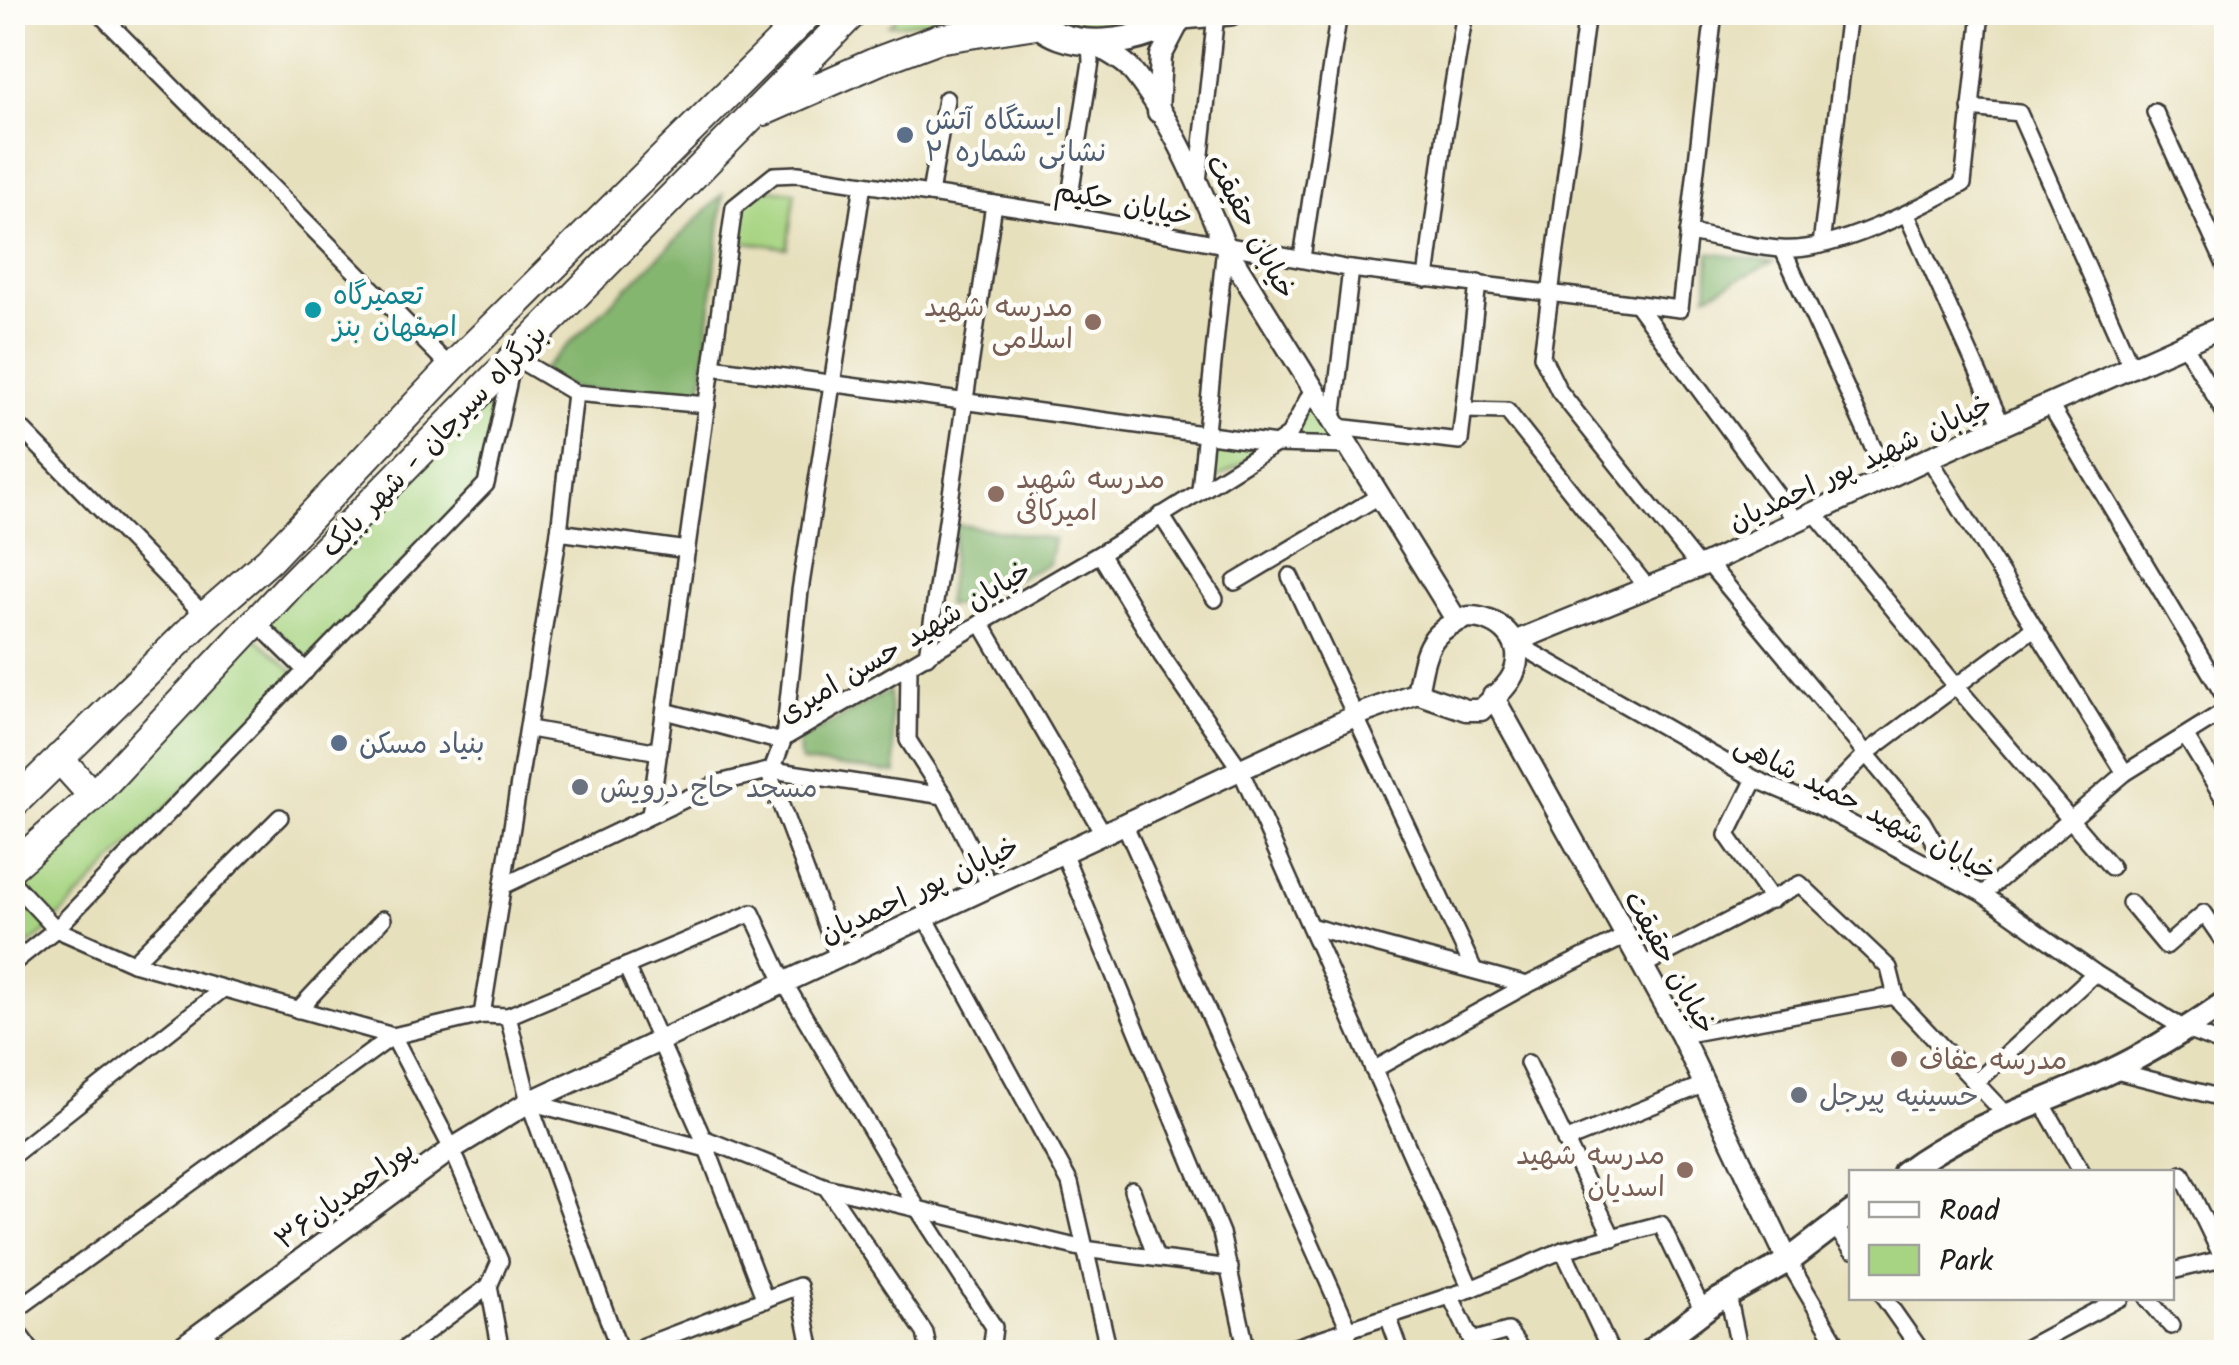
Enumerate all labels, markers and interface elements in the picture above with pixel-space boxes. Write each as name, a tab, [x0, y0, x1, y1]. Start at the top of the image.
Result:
place label: ایستگاه آتش نشانی شماره ۲	[925, 99, 1106, 176]
marker: ایستگاه آتش نشانی شماره ۲	[894, 124, 916, 146]
street label: خیابان حقیقت	[1193, 146, 1307, 308]
street label: خیابان حکیم	[1051, 169, 1196, 240]
place label: تعمیرگاه اصفهان بنز	[331, 274, 457, 351]
place label: مدرسه شهید اسلامی	[924, 286, 1073, 363]
marker: تعمیرگاه اصفهان بنز	[302, 299, 324, 321]
marker: مدرسه شهید اسلامی	[1082, 311, 1104, 333]
street label: بزرگراه سیرجان - شهر بابک	[311, 314, 559, 569]
street label: خیابان شهید پور احمدیان	[1721, 383, 2001, 545]
place label: مدرسه شهید امیرکافی	[1016, 458, 1165, 535]
marker: مدرسه شهید امیرکافی	[985, 483, 1007, 505]
street label: خیابان شهید حسن امیری	[770, 550, 1041, 737]
place label: بنیاد مسکن	[359, 723, 485, 768]
street label: خیابان شهید حمید شاهی	[1726, 723, 2004, 895]
marker: بنیاد مسکن	[328, 732, 350, 754]
place label: مسجد حاج درویش	[600, 767, 818, 812]
marker: مسجد حاج درویش	[569, 776, 591, 798]
street label: خیابان پور احمدیان	[813, 825, 1027, 957]
street label: خیابان حقیقت	[1611, 883, 1727, 1044]
place label: مدرسه عفاف	[1919, 1039, 2067, 1084]
marker: مدرسه عفاف	[1888, 1048, 1910, 1070]
place label: حسینیه پیرجل	[1819, 1075, 1979, 1120]
marker: حسینیه پیرجل	[1788, 1084, 1810, 1106]
street label: پوراحمدیان۳۶	[266, 1130, 425, 1262]
place label: مدرسه شهید اسدیان	[1516, 1134, 1665, 1211]
marker: مدرسه شهید اسدیان	[1674, 1159, 1696, 1181]
legend	[1849, 1170, 2174, 1300]
text: Road	[1939, 1188, 2000, 1236]
text: Park	[1939, 1238, 1994, 1286]

